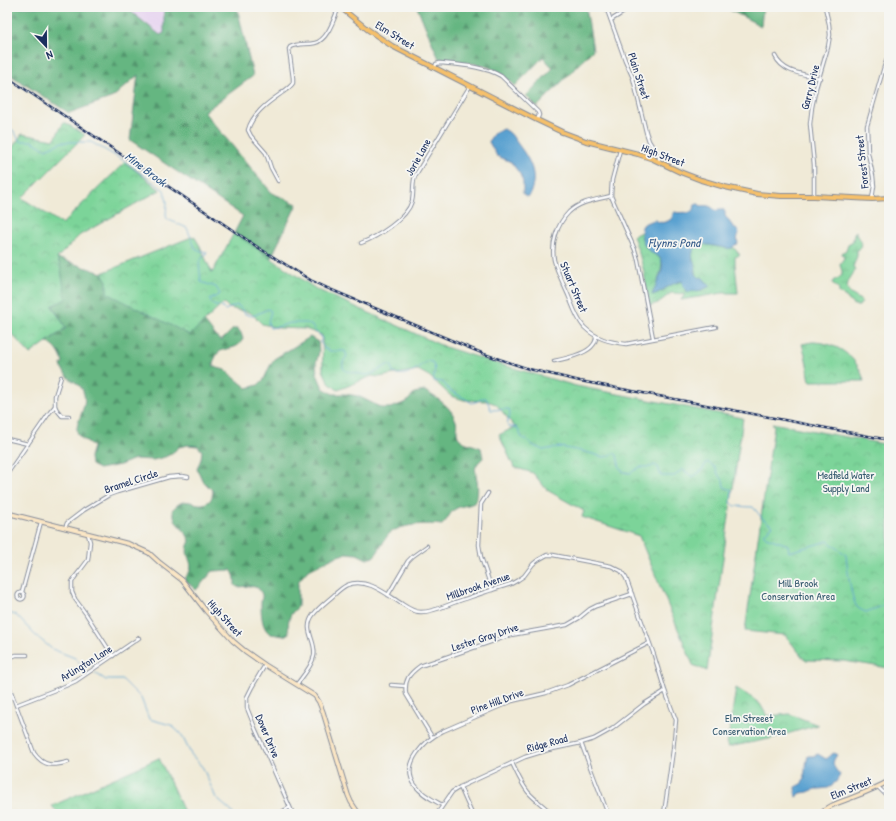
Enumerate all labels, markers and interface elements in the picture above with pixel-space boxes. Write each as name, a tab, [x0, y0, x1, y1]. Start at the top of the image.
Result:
street label: Elm Street	[373, 18, 417, 53]
north arrow	[26, 26, 66, 66]
text: N	[44, 48, 55, 63]
street label: Plain Street	[625, 51, 653, 101]
street label: Garry Drive	[798, 62, 822, 111]
street label: Forest Street	[852, 135, 872, 190]
street label: Jorie Lane	[402, 136, 434, 178]
street label: High Street	[639, 140, 687, 170]
water label: Mine Brook	[122, 148, 171, 191]
water label: Flynns Pond	[648, 234, 702, 251]
street label: Stuart Street	[557, 260, 591, 315]
street label: Bramel Circle	[102, 466, 160, 496]
park label: Medfield Water Supply Land	[817, 468, 875, 495]
street label: Millbrook Avenue	[444, 568, 512, 603]
park label: Mill Brook Conservation Area	[761, 576, 835, 603]
street label: High Street	[205, 596, 245, 640]
street label: Lester Gray Drive	[450, 619, 521, 654]
street label: Arlington Lane	[58, 641, 115, 684]
street label: Pine Hill Drive	[469, 685, 526, 717]
park label: Elm Streeet Conservation Area	[712, 711, 786, 738]
street label: Dover Drive	[253, 712, 284, 760]
street label: Ridge Road	[525, 731, 570, 755]
street label: Elm Street	[828, 773, 874, 803]

